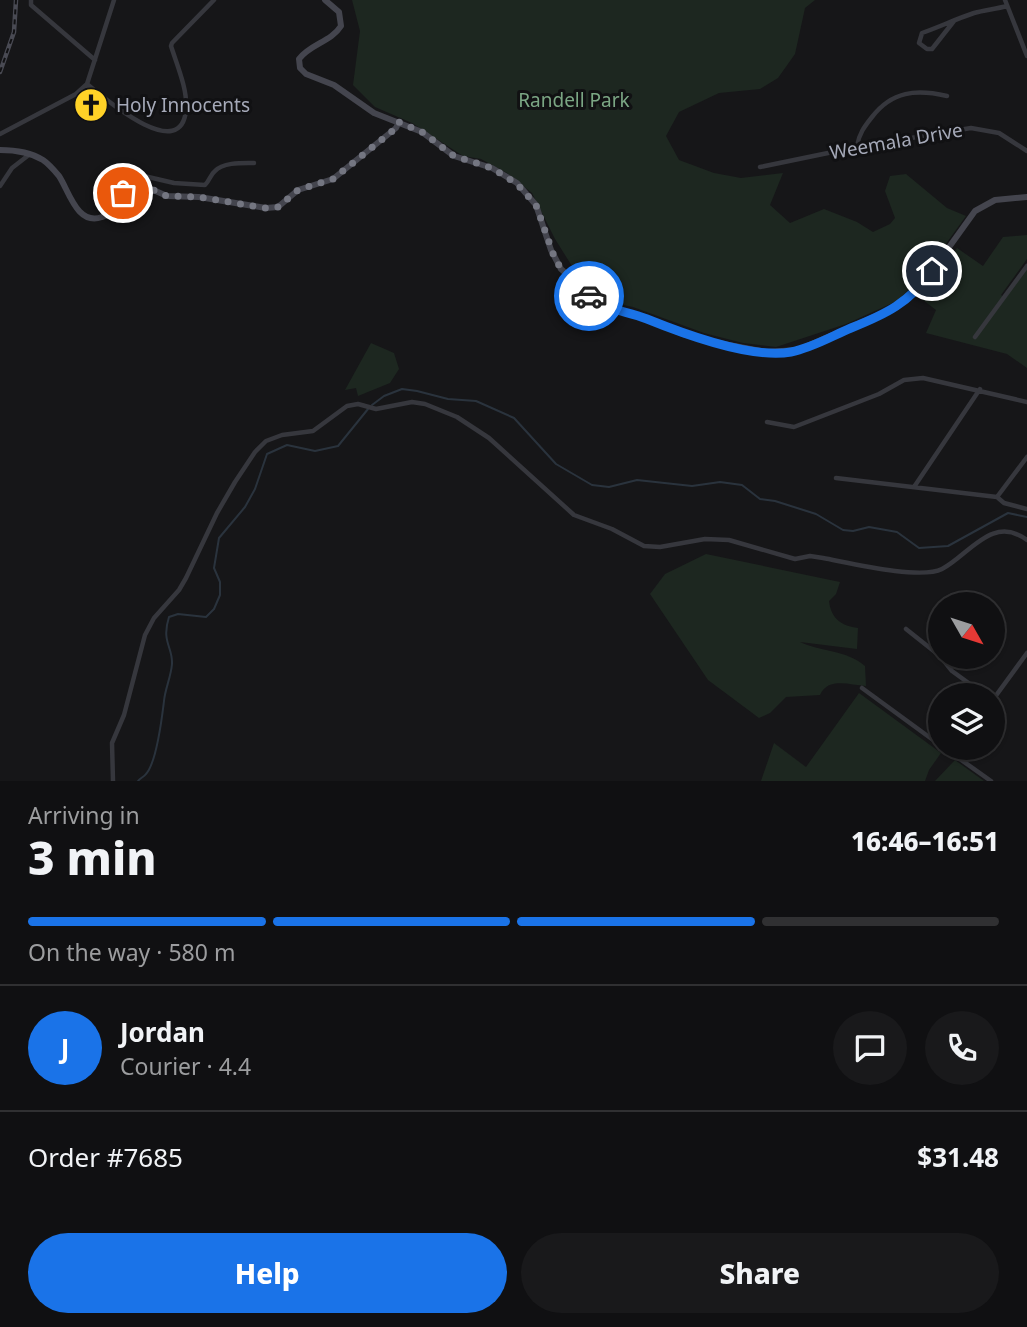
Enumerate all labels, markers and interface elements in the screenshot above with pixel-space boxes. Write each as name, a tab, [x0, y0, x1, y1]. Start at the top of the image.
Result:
church icon: Holy Innocents	[72, 86, 110, 124]
park label: Randell Park	[518, 87, 630, 113]
place label: Holy Innocents	[116, 92, 250, 118]
street label: Weemala Drive	[827, 117, 965, 165]
pin	[93, 163, 153, 223]
icon: bag	[104, 174, 142, 212]
pin	[902, 241, 962, 301]
icon: home	[913, 252, 951, 290]
courier	[554, 261, 624, 331]
icon: car	[570, 277, 608, 315]
north arrow	[928, 592, 1004, 668]
map controls	[928, 592, 1005, 760]
button: layers	[928, 683, 1005, 760]
text: Arriving in	[28, 799, 140, 831]
text: 16:46–16:51	[851, 823, 999, 859]
text: 3 min	[28, 826, 157, 888]
text: On the way · 580 m	[28, 936, 235, 968]
button: chat	[833, 1011, 907, 1085]
button: phone	[925, 1011, 999, 1085]
text: Jordan	[120, 1014, 205, 1050]
text: J	[61, 1030, 69, 1066]
text: Courier · 4.4	[120, 1050, 251, 1082]
text: Order #7685	[28, 1139, 183, 1175]
text: $31.48	[917, 1139, 999, 1175]
button: Help	[28, 1233, 507, 1313]
button: Share	[521, 1233, 999, 1313]

